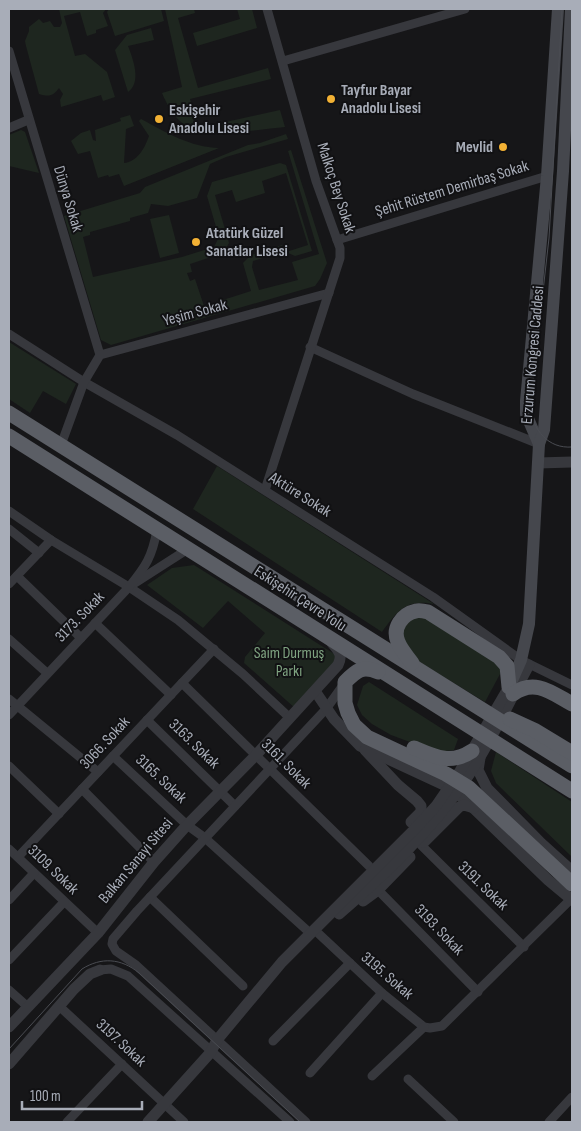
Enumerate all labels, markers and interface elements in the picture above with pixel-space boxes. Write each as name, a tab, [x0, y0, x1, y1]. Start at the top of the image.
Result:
place label: Tayfur Bayar Anadolu Lisesi	[340, 81, 421, 118]
marker: Tayfur Bayar Anadolu Lisesi	[325, 93, 337, 105]
place label: Eskişehir Anadolu Lisesi	[168, 101, 249, 138]
marker: Eskişehir Anadolu Lisesi	[153, 113, 165, 125]
place label: Mevlid	[456, 138, 493, 157]
street label: Malkoç Bey Sokak	[312, 140, 360, 236]
marker: Mevlid	[497, 141, 509, 153]
street label: Şehit Rüstem Demirbaş Sokak	[373, 157, 531, 221]
street label: Dünya Sokak	[49, 164, 87, 234]
place label: Atatürk Güzel Sanatlar Lisesi	[205, 224, 288, 261]
marker: Atatürk Güzel Sanatlar Lisesi	[190, 236, 202, 248]
street label: Erzurum Kongresi Caddesi	[517, 285, 549, 425]
street label: Yeşim Sokak	[161, 295, 229, 331]
street label: Aktüre Sokak	[264, 468, 335, 522]
street label: Eskişehir Çevre Yolu	[250, 562, 350, 636]
street label: 3173. Sokak	[51, 588, 109, 646]
park label: Saim Durmuş Parkı	[254, 644, 325, 681]
street label: 3066. Sokak	[76, 713, 134, 773]
street label: 3163. Sokak	[165, 715, 223, 773]
street label: 3161. Sokak	[257, 735, 315, 793]
street label: 3165. Sokak	[131, 751, 191, 807]
street label: Balkan Sanayi Sitesi	[95, 815, 177, 907]
street label: 3109. Sokak	[24, 841, 82, 899]
street label: 3191. Sokak	[454, 857, 512, 915]
street label: 3193. Sokak	[410, 901, 468, 959]
street label: 3195. Sokak	[357, 948, 417, 1004]
street label: 3197. Sokak	[92, 1015, 150, 1071]
scale bar	[22, 1078, 142, 1110]
text: 100 m	[30, 1087, 61, 1106]

